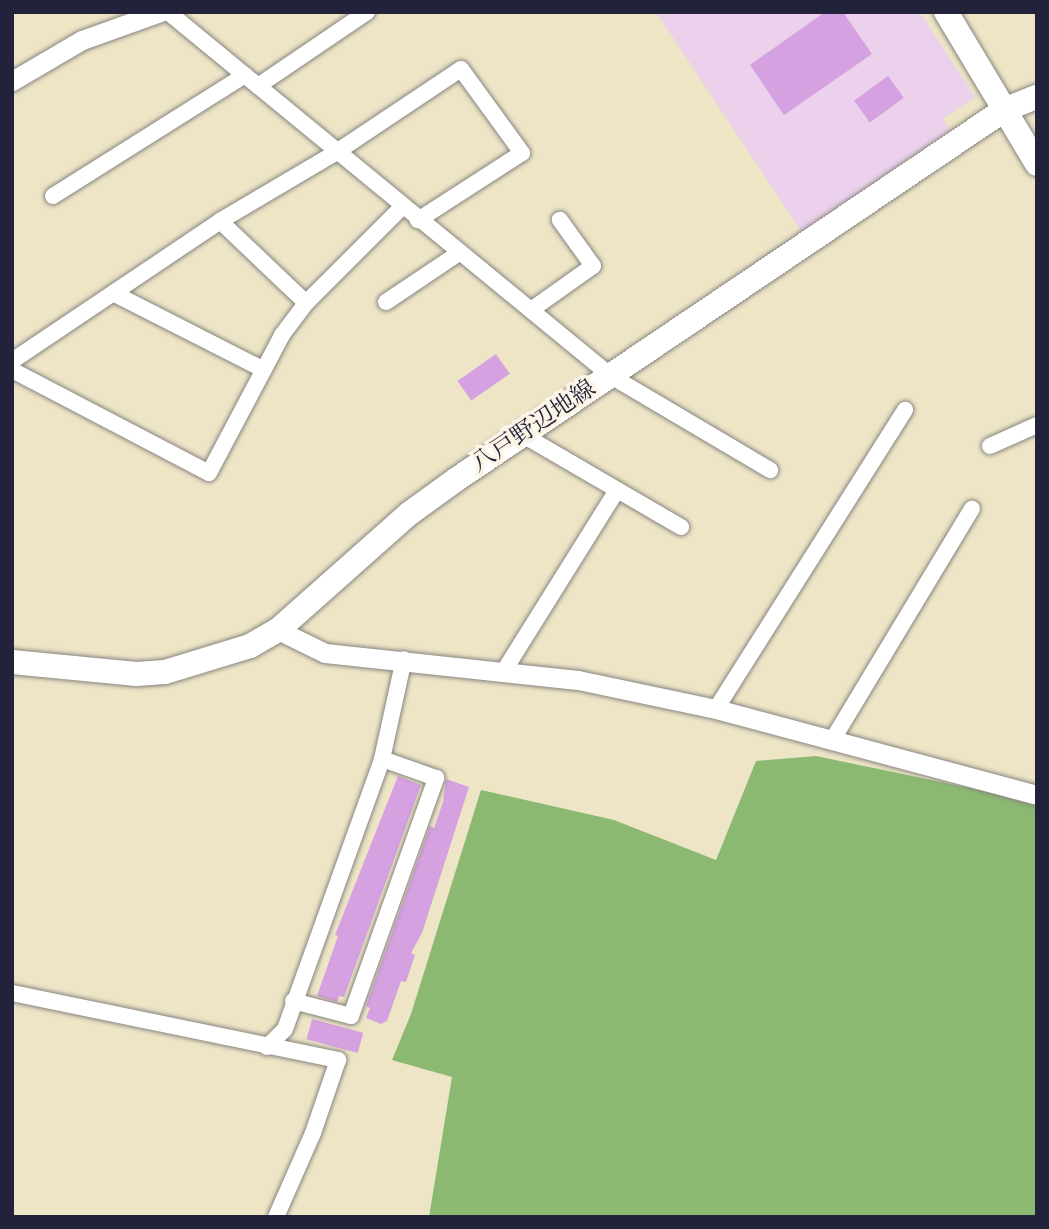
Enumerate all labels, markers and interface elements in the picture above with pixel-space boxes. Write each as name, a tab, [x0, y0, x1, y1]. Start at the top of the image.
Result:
street label: 八戸野辺地線	[466, 375, 602, 479]

